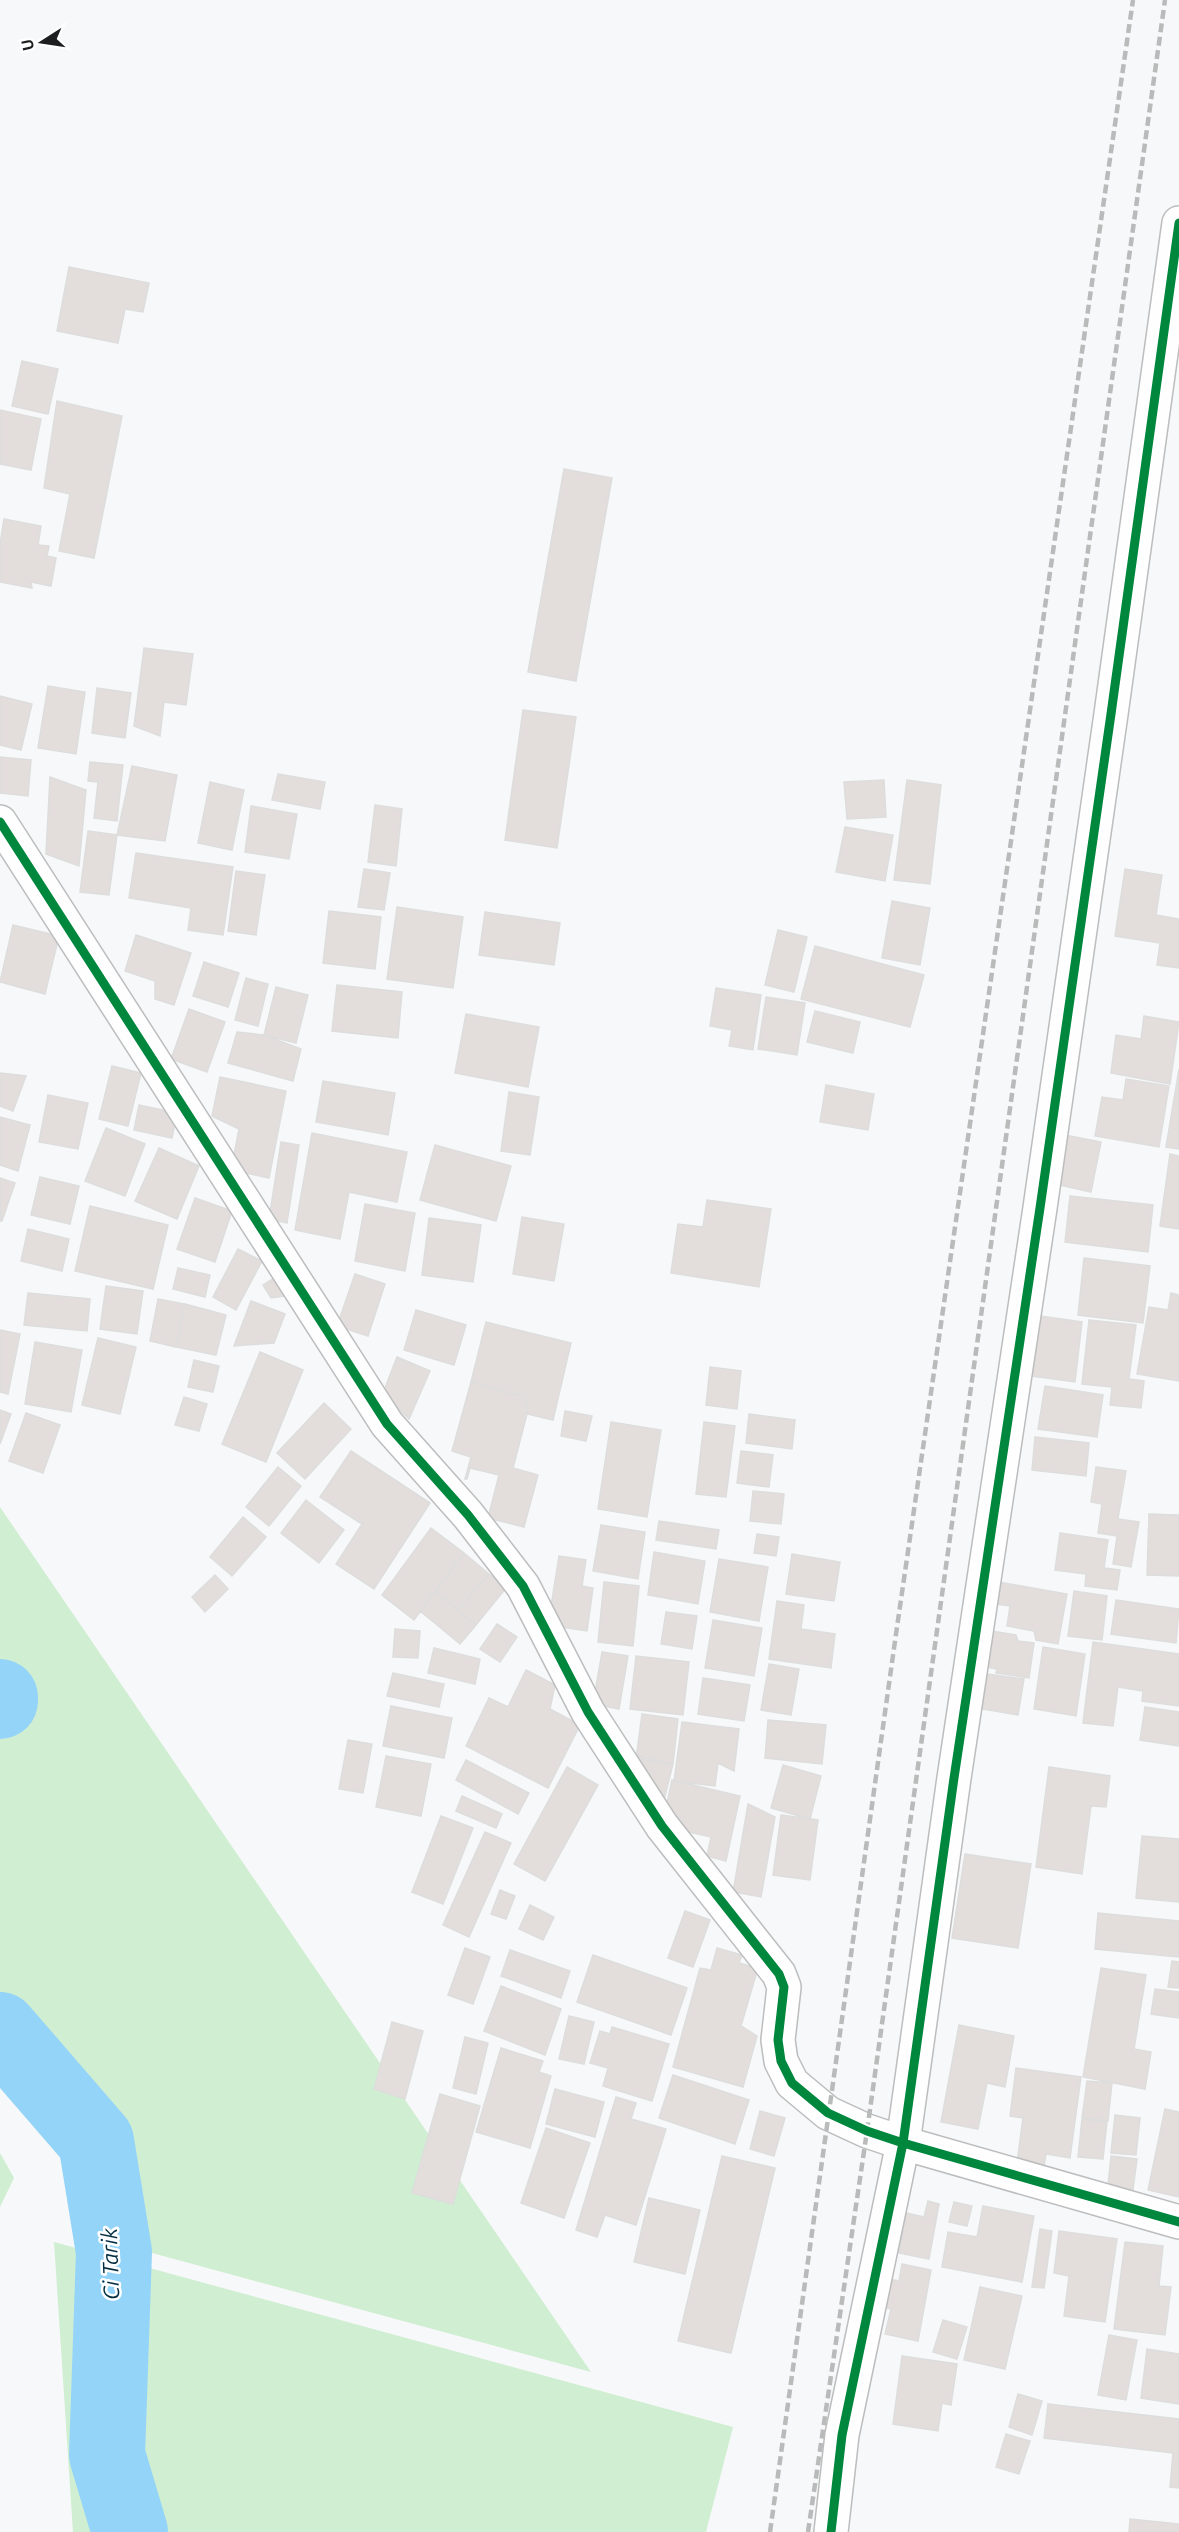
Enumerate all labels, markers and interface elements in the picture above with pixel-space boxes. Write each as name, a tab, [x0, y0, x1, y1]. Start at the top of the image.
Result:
north arrow	[12, 12, 72, 72]
text: U	[17, 38, 37, 52]
water label: Ci Tarik	[96, 2227, 123, 2300]

